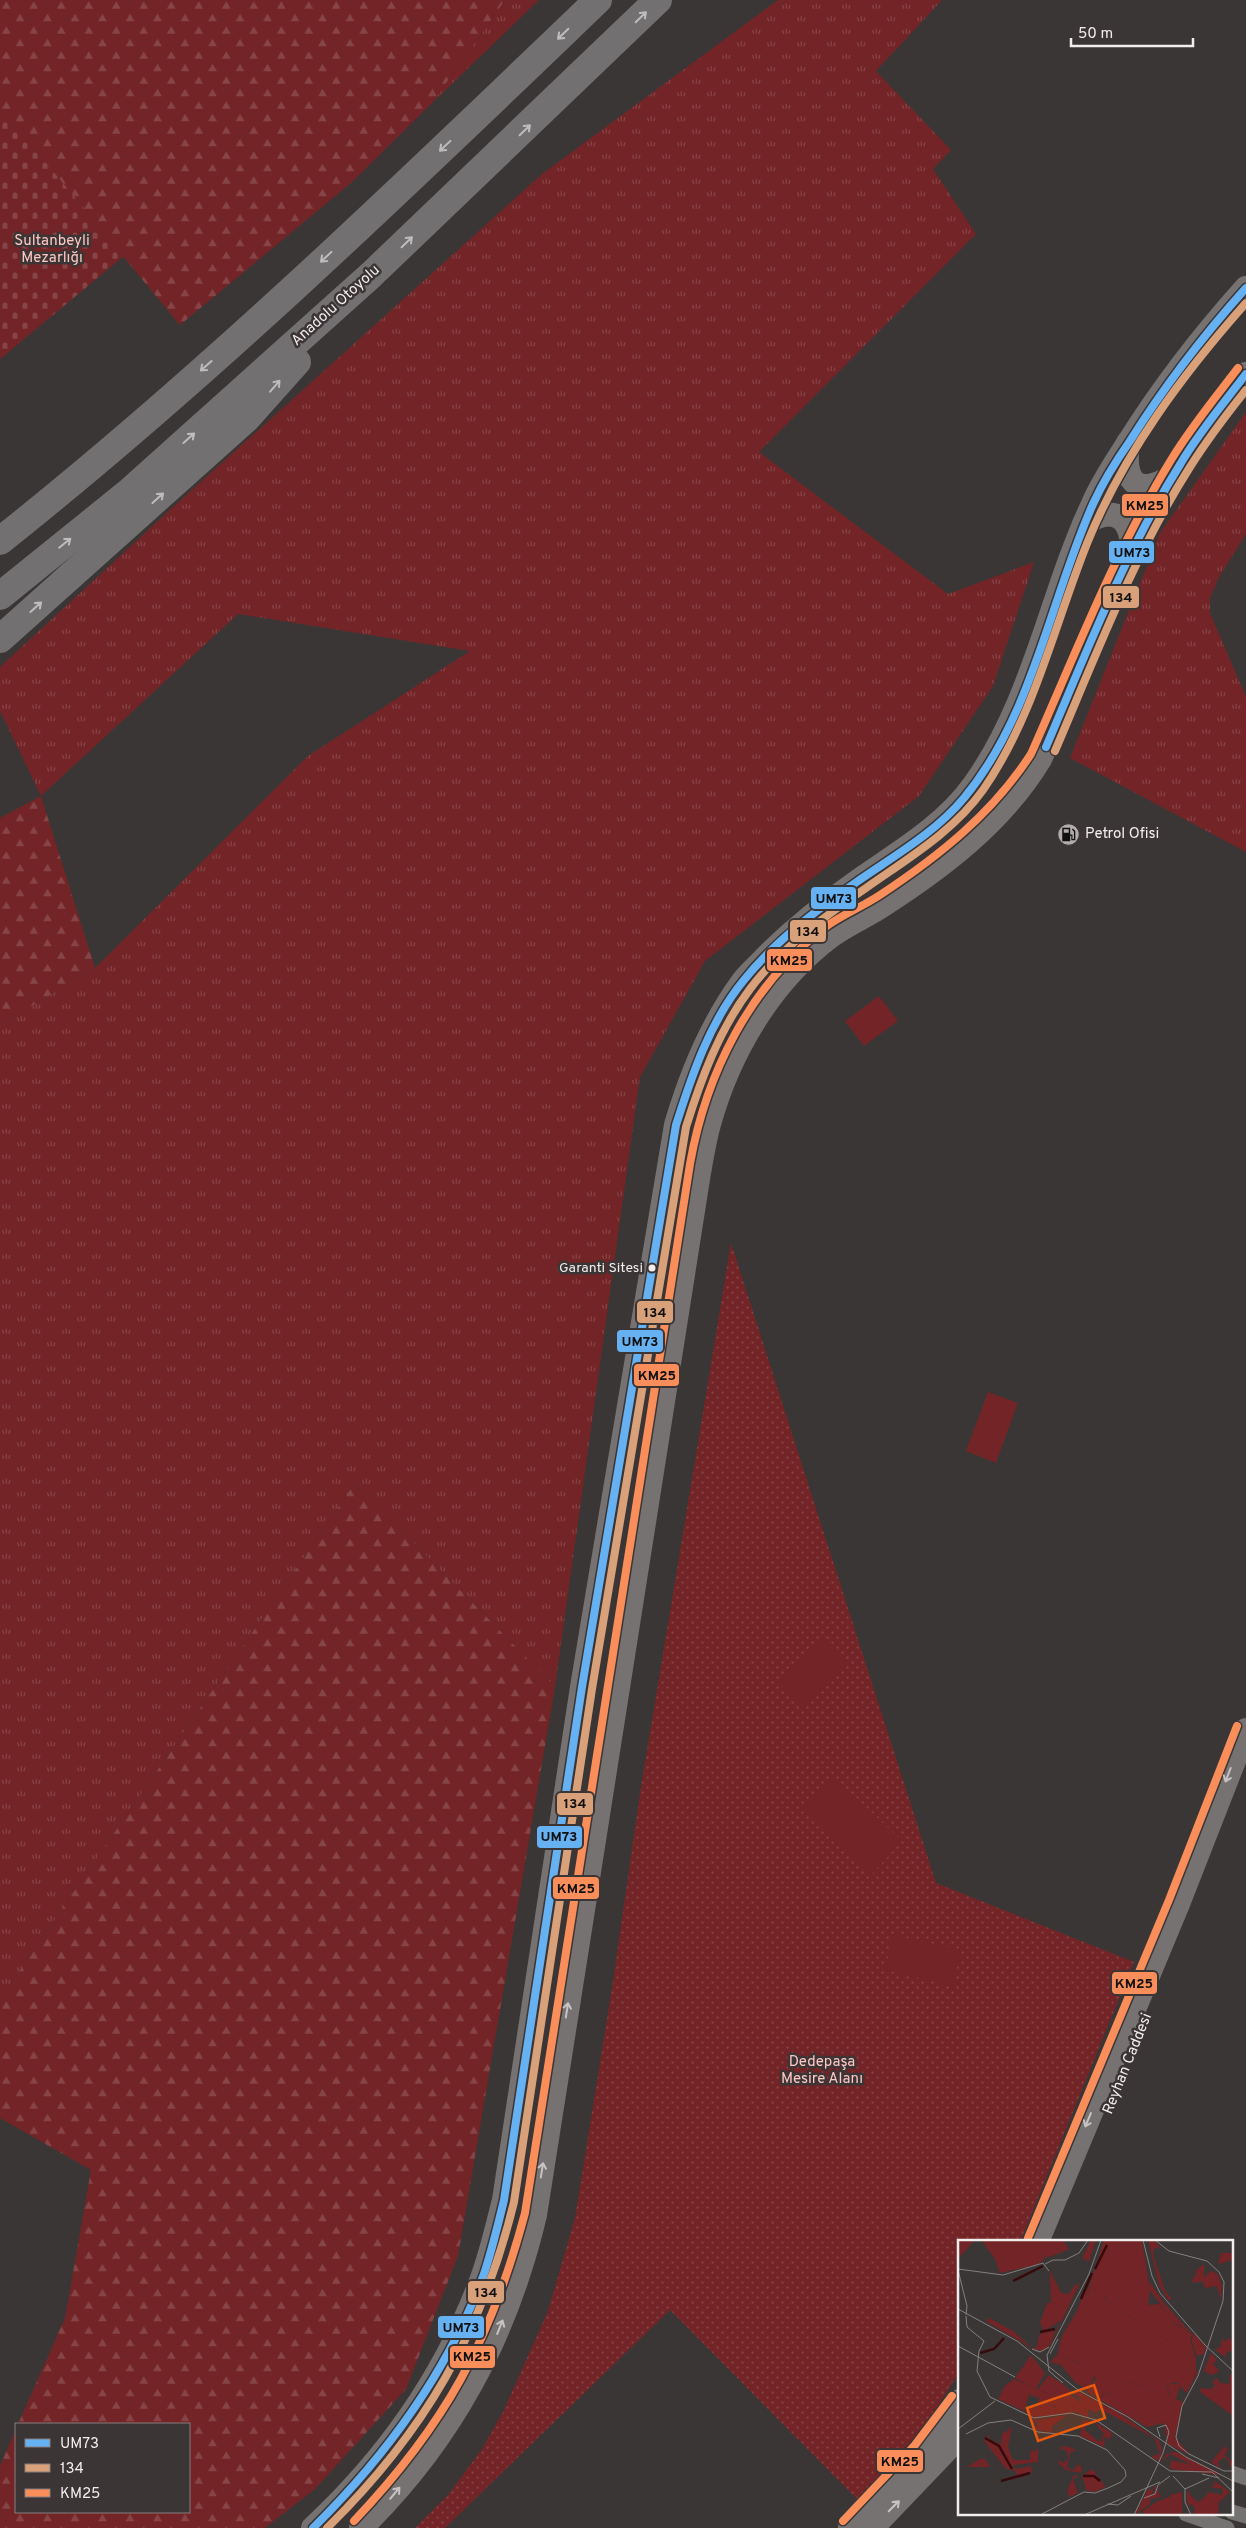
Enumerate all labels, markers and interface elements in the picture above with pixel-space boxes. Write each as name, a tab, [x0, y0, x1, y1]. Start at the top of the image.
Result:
one-way arrow	[635, 11, 647, 23]
scale bar	[1071, 15, 1194, 47]
text: 50 m	[1078, 25, 1113, 44]
one-way arrow	[556, 28, 569, 40]
one-way arrow	[518, 124, 531, 136]
one-way arrow	[439, 140, 451, 152]
park label: Sultanbeyli Mezarlığı	[14, 232, 90, 268]
one-way arrow	[400, 236, 413, 248]
one-way arrow	[320, 251, 333, 263]
street label: Anadolu Otoyolu	[288, 261, 384, 351]
one-way arrow	[200, 360, 213, 372]
one-way arrow	[269, 380, 281, 393]
one-way arrow	[182, 432, 195, 444]
one-way arrow	[151, 493, 164, 504]
line badge: KM25	[1121, 493, 1169, 517]
text: KM25	[1126, 498, 1164, 515]
one-way arrow	[58, 538, 71, 549]
line badge: UM73	[1108, 540, 1155, 564]
text: UM73	[1114, 545, 1150, 562]
line badge: 134	[1102, 585, 1140, 609]
text: 134	[1110, 590, 1133, 607]
one-way arrow	[30, 601, 43, 612]
fuel station icon: Petrol Ofisi	[1057, 822, 1081, 846]
place label: Petrol Ofisi	[1085, 825, 1159, 844]
line badge: UM73	[810, 886, 857, 910]
text: UM73	[816, 891, 852, 908]
line badge: 134	[789, 919, 827, 943]
text: 134	[797, 924, 820, 941]
line badge: KM25	[766, 948, 813, 972]
text: KM25	[770, 953, 808, 970]
place label: Garanti Sitesi	[559, 1260, 643, 1277]
marker: Garanti Sitesi	[647, 1263, 657, 1273]
line badge: 134	[636, 1300, 674, 1324]
text: 134	[644, 1305, 667, 1322]
line badge: UM73	[616, 1329, 664, 1353]
text: UM73	[622, 1334, 658, 1351]
line badge: KM25	[633, 1363, 680, 1387]
text: KM25	[638, 1368, 676, 1385]
one-way arrow	[1223, 1767, 1232, 1782]
line badge: 134	[556, 1792, 594, 1816]
text: 134	[564, 1796, 587, 1813]
line badge: UM73	[536, 1825, 583, 1849]
text: UM73	[541, 1829, 577, 1846]
line badge: KM25	[552, 1876, 600, 1900]
text: KM25	[557, 1881, 595, 1898]
line badge: KM25	[1111, 1971, 1158, 1995]
text: KM25	[1115, 1976, 1153, 1993]
one-way arrow	[562, 2002, 572, 2018]
street label: Reyhan Caddesi	[1099, 2011, 1157, 2117]
park label: Dedepaşa Mesire Alanı	[781, 2053, 863, 2089]
one-way arrow	[1083, 2112, 1092, 2127]
one-way arrow	[538, 2163, 548, 2179]
inset map	[958, 2240, 1234, 2516]
line badge: 134	[467, 2280, 505, 2304]
text: 134	[475, 2285, 498, 2302]
line badge: UM73	[437, 2315, 485, 2339]
text: UM73	[443, 2320, 479, 2337]
one-way arrow	[496, 2320, 505, 2335]
line badge: KM25	[449, 2345, 496, 2369]
text: KM25	[453, 2349, 491, 2366]
legend	[15, 2423, 190, 2513]
text: UM73	[60, 2435, 99, 2454]
line badge: KM25	[876, 2449, 924, 2473]
text: KM25	[881, 2454, 919, 2471]
text: 134	[60, 2460, 84, 2479]
text: KM25	[60, 2485, 100, 2504]
one-way arrow	[390, 2487, 401, 2500]
one-way arrow	[888, 2500, 900, 2512]

